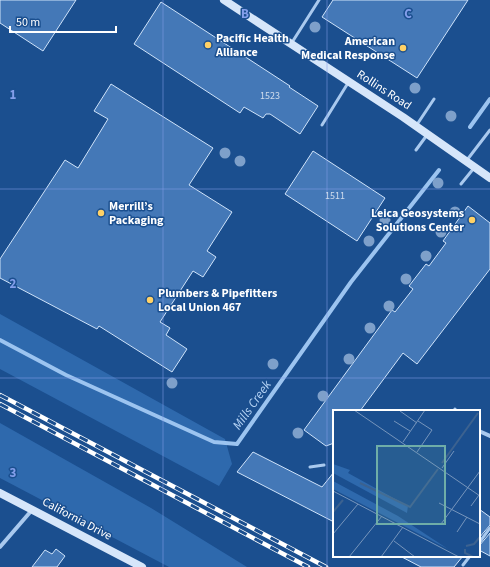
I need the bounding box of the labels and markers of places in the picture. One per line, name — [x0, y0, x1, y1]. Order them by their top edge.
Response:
place label: Pacific Health Alliance — [215, 30, 289, 61]
place label: American Medical Response — [301, 33, 395, 64]
marker: Pacific Health Alliance — [203, 40, 213, 50]
marker: American Medical Response — [398, 43, 408, 53]
place label: Merrill’s Packaging — [109, 198, 164, 229]
place label: Leica Geosystems Solutions Center — [371, 205, 464, 236]
marker: Merrill’s Packaging — [96, 208, 106, 218]
marker: Leica Geosystems Solutions Center — [467, 215, 477, 225]
place label: Plumbers & Pipefitters Local Union 467 — [158, 285, 277, 316]
marker: Plumbers & Pipefitters Local Union 467 — [145, 295, 155, 305]

